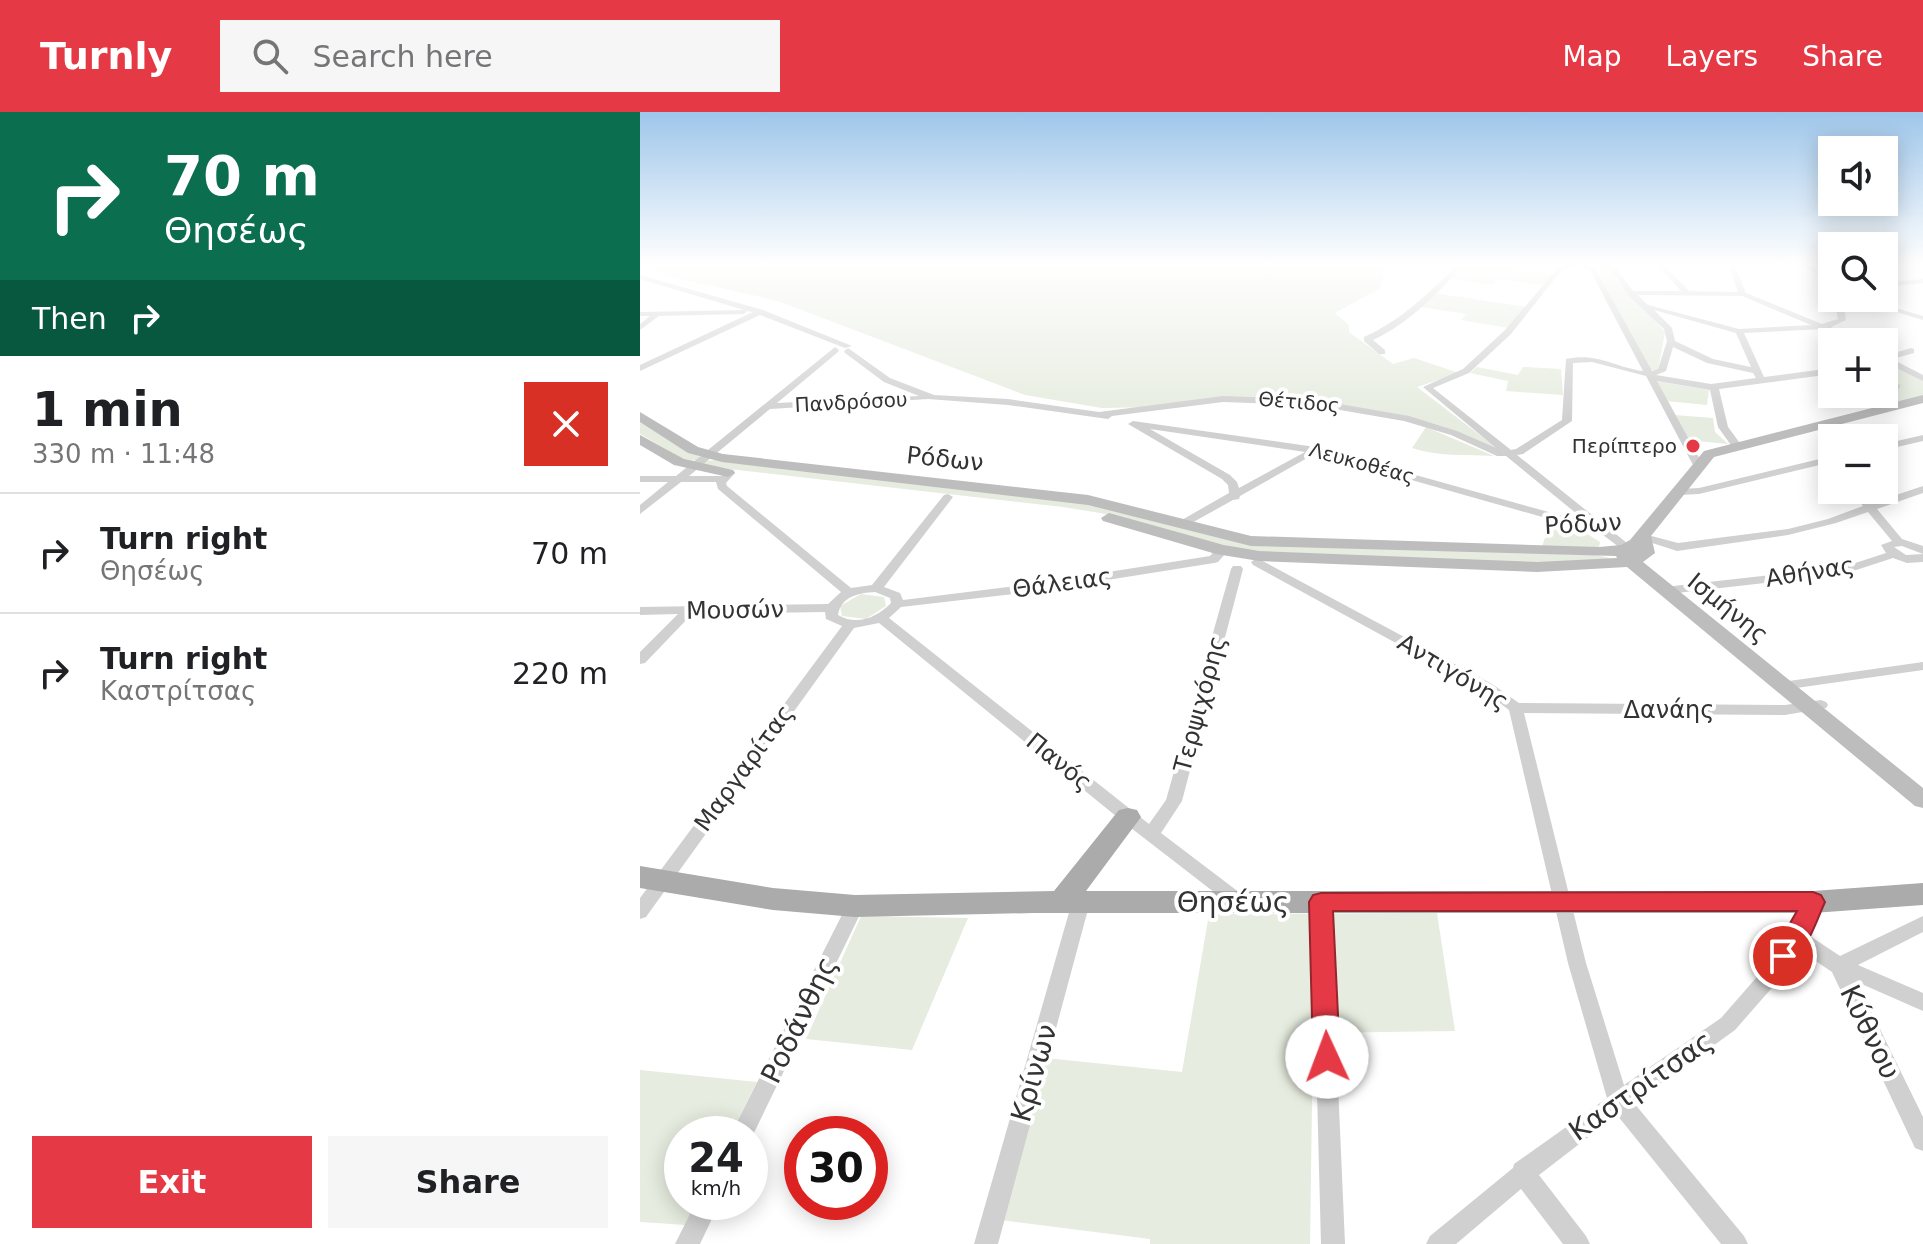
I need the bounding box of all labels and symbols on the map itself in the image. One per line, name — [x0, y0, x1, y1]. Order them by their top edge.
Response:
street label: Θέτιδος — [1257, 386, 1341, 418]
street label: Πανδρόσου — [794, 387, 908, 417]
place label: Περίπτερο — [1572, 434, 1677, 458]
street label: Λευκοθέας — [1307, 437, 1417, 489]
marker: Περίπτερο — [1684, 437, 1702, 455]
street label: Ρόδων — [905, 441, 985, 477]
street label: Ρόδων — [1544, 508, 1622, 540]
street label: Αθήνας — [1764, 551, 1856, 593]
street label: Θάλειας — [1011, 562, 1113, 604]
street label: Ισμήνης — [1682, 567, 1774, 649]
street label: Μουσών — [686, 595, 784, 625]
street label: Αντιγόνης — [1393, 628, 1513, 716]
street label: Τερψιχόρης — [1168, 633, 1232, 776]
street label: Δανάης — [1624, 696, 1714, 724]
street label: Μαργαρίτας — [689, 699, 799, 837]
street label: Πανός — [1021, 727, 1097, 797]
street label: Θησέως — [1177, 886, 1289, 919]
pin — [1749, 922, 1817, 990]
street label: Ροδάνθης — [754, 951, 844, 1089]
street label: Κύθνου — [1833, 980, 1907, 1084]
position arrow — [1285, 1015, 1369, 1099]
street label: Κρίνων — [1004, 1020, 1064, 1126]
street label: Καστρίτσας — [1563, 1024, 1719, 1148]
speed limit sign: 30 — [784, 1116, 888, 1220]

